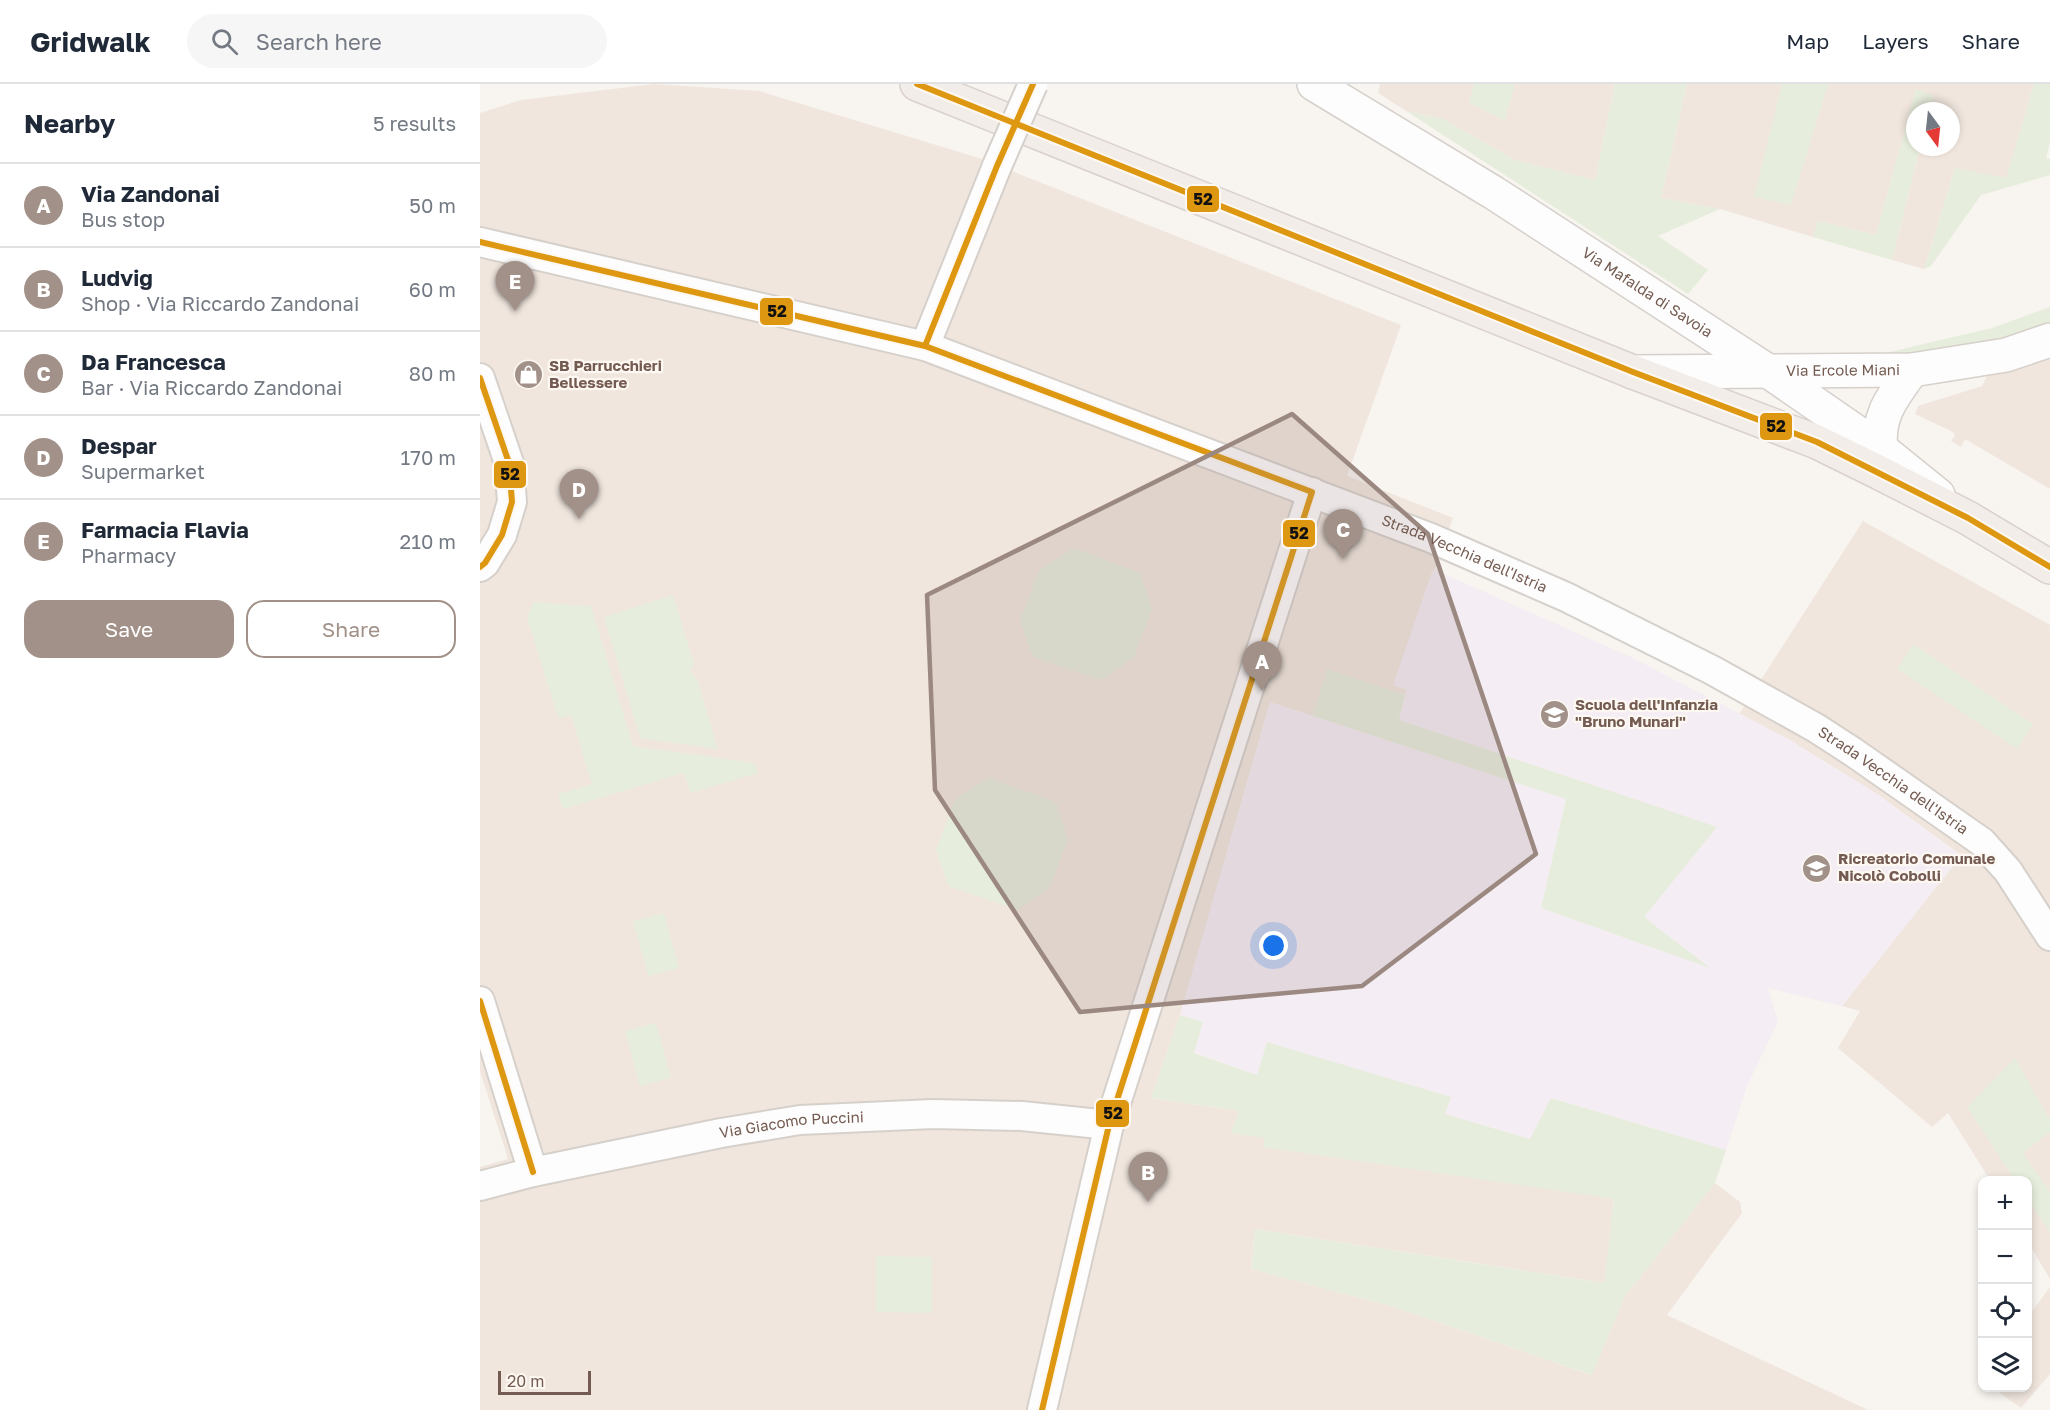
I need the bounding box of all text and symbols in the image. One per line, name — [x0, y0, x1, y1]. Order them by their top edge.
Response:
search box — [187, 14, 607, 68]
text: Gridwalk — [30, 25, 151, 58]
icon: search — [208, 25, 241, 58]
text: Search here — [256, 28, 382, 55]
text: Map — [1786, 28, 1829, 54]
text: Layers — [1862, 28, 1929, 54]
text: Share — [1962, 28, 2020, 54]
north arrow — [1906, 102, 1960, 156]
text: Nearby — [24, 108, 115, 139]
text: 5 results — [373, 111, 456, 135]
text: Via Zandonai — [81, 180, 220, 207]
line badge: 52 — [1186, 185, 1220, 213]
text: 52 — [1193, 189, 1213, 209]
text: A — [36, 193, 51, 217]
text: 50 m — [409, 193, 456, 217]
text: Bus stop — [81, 207, 165, 231]
street label: Via Mafalda di Savoia — [1579, 243, 1716, 341]
pin: E — [495, 262, 534, 311]
text: Ludvig — [81, 264, 153, 291]
text: B — [36, 277, 51, 301]
text: 60 m — [409, 277, 456, 301]
text: Shop · Via Riccardo Zandonai — [81, 291, 359, 315]
line badge: 52 — [759, 297, 794, 326]
text: 52 — [767, 301, 787, 321]
text: Da Francesca — [81, 348, 226, 375]
place label: SB Parrucchieri Bellessere — [549, 356, 662, 391]
shop icon: SB Parrucchieri Bellessere — [512, 359, 544, 391]
street label: Via Ercole Miani — [1786, 360, 1900, 379]
text: C — [36, 361, 51, 385]
text: 80 m — [409, 361, 456, 385]
text: Bar · Via Riccardo Zandonai — [81, 375, 342, 399]
line badge: 52 — [1759, 412, 1793, 441]
text: 52 — [1766, 416, 1786, 436]
text: Despar — [81, 432, 157, 459]
text: D — [36, 445, 51, 469]
text: 170 m — [401, 445, 456, 469]
text: Supermarket — [81, 459, 205, 483]
line badge: 52 — [493, 460, 527, 489]
text: 52 — [500, 464, 520, 484]
pin: D — [560, 470, 598, 519]
pin: C — [1324, 510, 1362, 559]
street label: Strada Vecchia dell'Istria — [1379, 510, 1550, 596]
text: Farmacia Flavia — [81, 516, 249, 543]
line badge: 52 — [1282, 519, 1316, 548]
text: 52 — [1289, 523, 1309, 543]
text: E — [37, 529, 50, 553]
text: 210 m — [400, 529, 456, 553]
text: Pharmacy — [81, 543, 176, 567]
button: Save — [24, 600, 234, 658]
button: Share — [246, 600, 456, 658]
pin: A — [1242, 642, 1282, 691]
place label: Scuola dell'Infanzia "Bruno Munari" — [1575, 695, 1718, 730]
school or university icon: Scuola dell'Infanzia "Bruno Munari" — [1538, 698, 1570, 730]
street label: Strada Vecchia dell'Istria — [1815, 722, 1972, 838]
place label: Ricreatorio Comunale Nicolò Cobolli — [1838, 849, 1995, 884]
school or university icon: Ricreatorio Comunale Nicolò Cobolli — [1801, 852, 1833, 884]
your location — [1259, 931, 1288, 960]
line badge: 52 — [1095, 1099, 1130, 1128]
text: 52 — [1103, 1103, 1123, 1123]
street label: Via Giacomo Puccini — [718, 1107, 864, 1141]
pin: B — [1128, 1152, 1168, 1202]
map controls — [1978, 1176, 2032, 1392]
button: + — [1978, 1176, 2032, 1230]
button: − — [1978, 1230, 2032, 1284]
button: locate — [1978, 1284, 2032, 1338]
button: layers — [1978, 1338, 2032, 1392]
scale bar — [498, 1368, 591, 1396]
text: 20 m — [507, 1371, 544, 1391]

